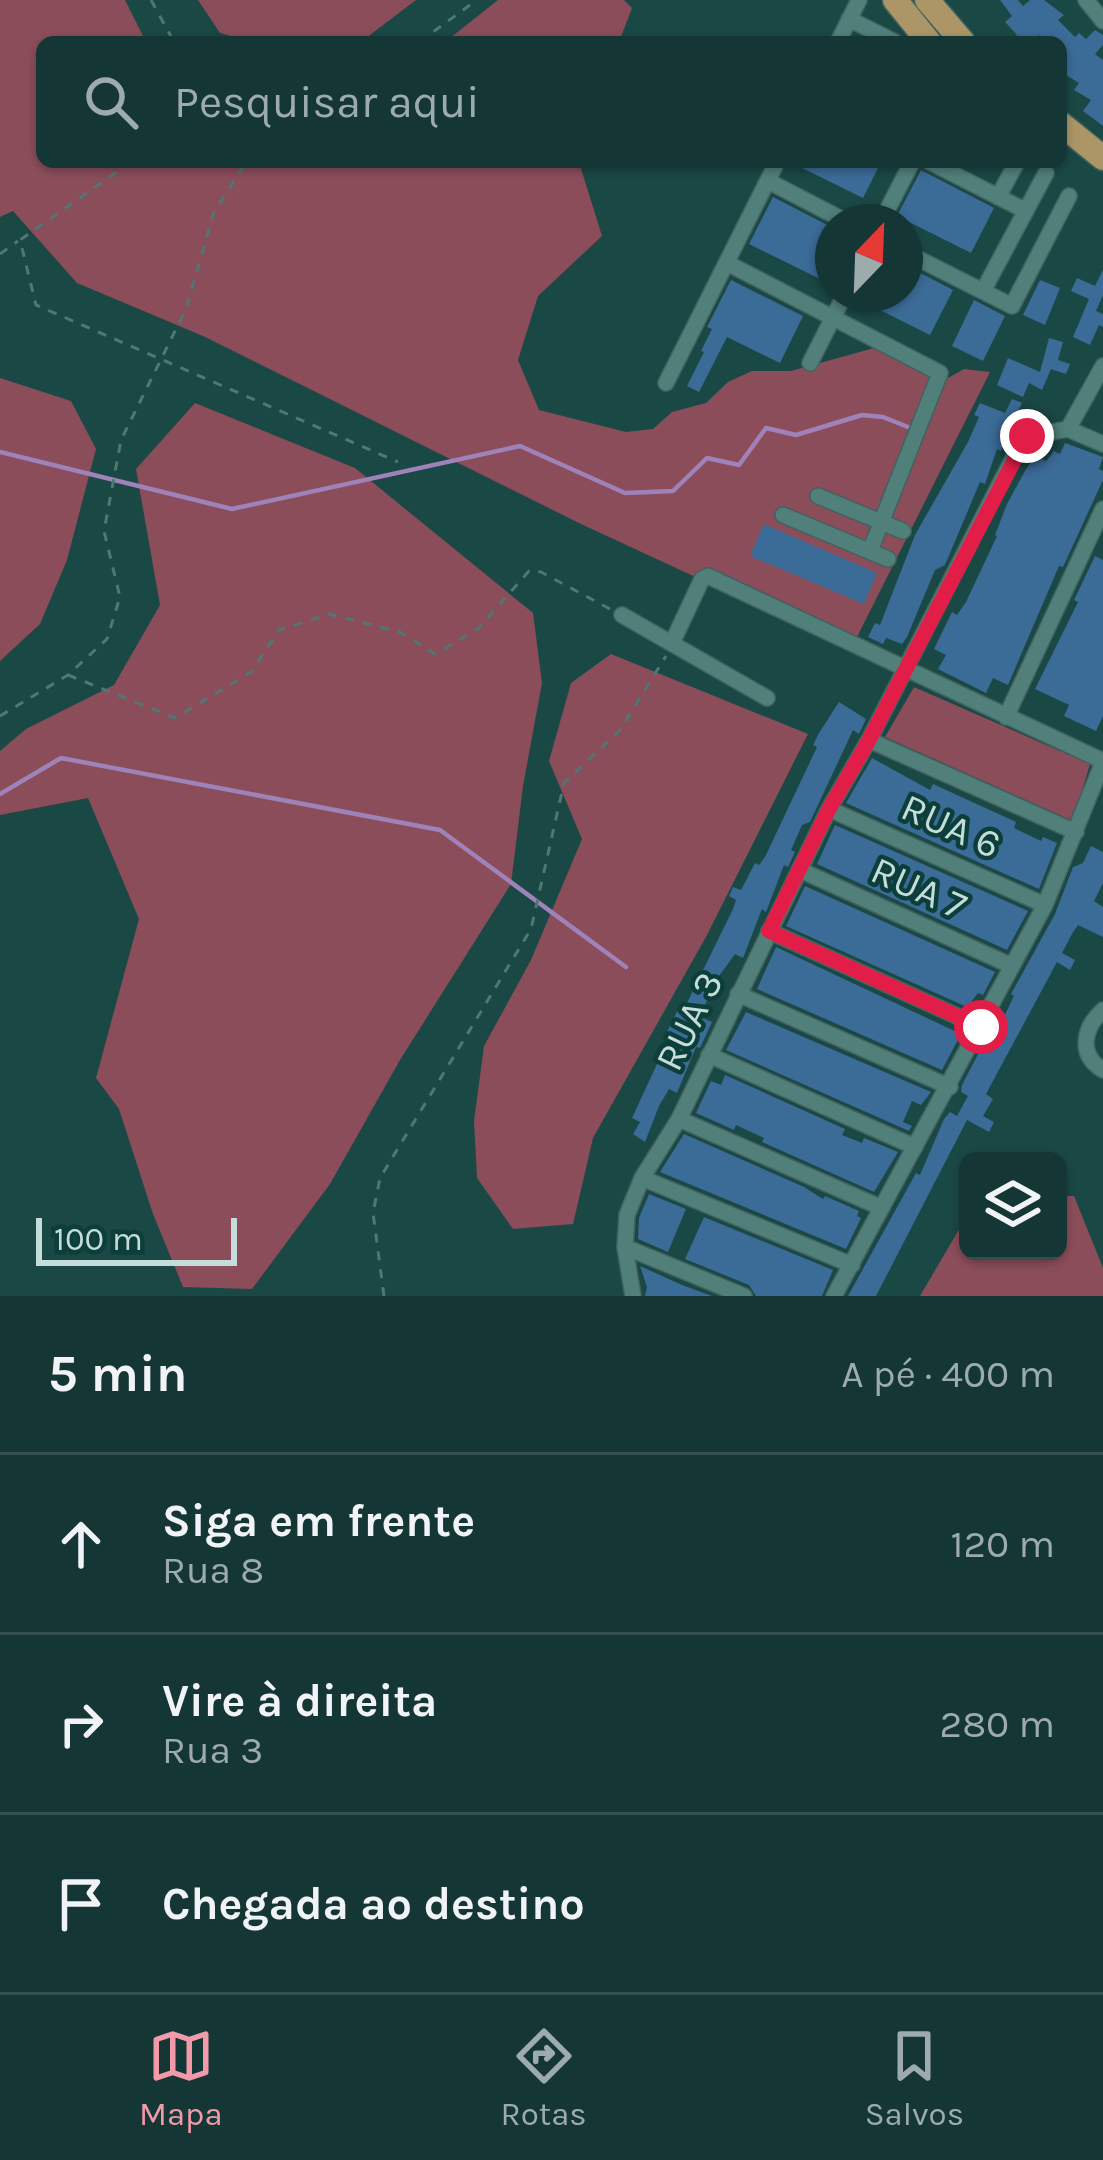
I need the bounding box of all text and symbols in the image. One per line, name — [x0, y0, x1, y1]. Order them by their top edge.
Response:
search box — [36, 36, 1067, 168]
icon: search — [78, 69, 144, 135]
text: Pesquisar aqui — [174, 76, 480, 128]
north arrow — [815, 204, 923, 312]
route end — [1000, 409, 1054, 463]
street label: RUA 6 — [894, 784, 1008, 868]
street label: RUA 7 — [864, 847, 974, 929]
street label: RUA 3 — [646, 964, 732, 1078]
route start — [954, 1000, 1008, 1054]
map controls — [959, 1152, 1067, 1260]
button: layers — [959, 1152, 1067, 1260]
scale bar — [36, 1212, 237, 1265]
text: 100 m — [54, 1220, 143, 1258]
text: 5 min — [48, 1344, 188, 1404]
text: A pé · 400 m — [841, 1351, 1055, 1397]
text: Siga em frente — [162, 1495, 475, 1547]
icon: ahead — [48, 1511, 114, 1577]
text: 120 m — [951, 1521, 1055, 1567]
text: Rua 8 — [162, 1547, 264, 1593]
text: Vire à direita — [162, 1675, 437, 1727]
icon: right — [48, 1691, 114, 1757]
text: 280 m — [940, 1701, 1055, 1747]
text: Rua 3 — [162, 1727, 263, 1773]
icon: arrive — [48, 1871, 114, 1937]
text: Chegada ao destino — [162, 1878, 585, 1930]
tab: Mapa — [139, 2023, 223, 2133]
tab: Rotas — [501, 2023, 587, 2133]
tab: Salvos — [865, 2023, 964, 2133]

